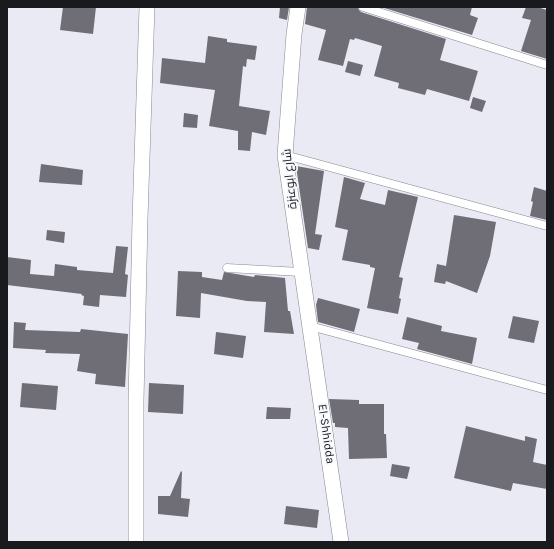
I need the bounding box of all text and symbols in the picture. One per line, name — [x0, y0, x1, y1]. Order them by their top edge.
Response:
street label: شارع ابوعنزة — [280, 148, 300, 210]
street label: El-Shhidda — [315, 403, 337, 465]

